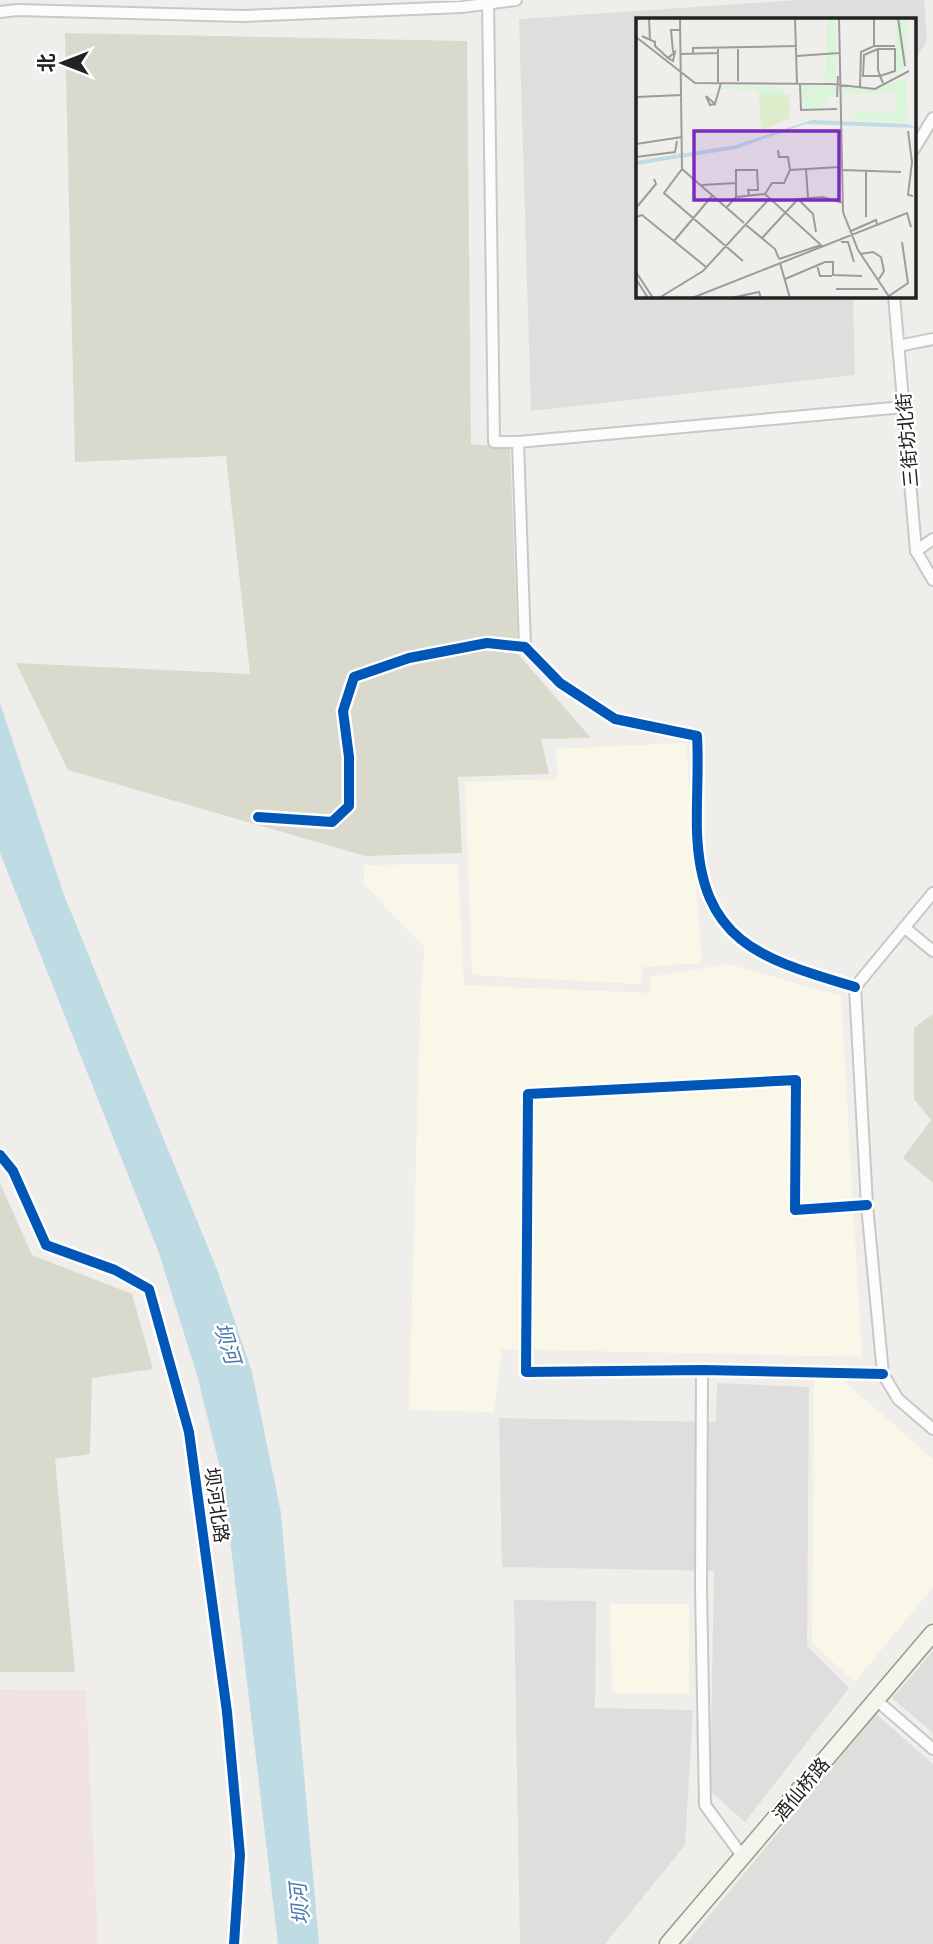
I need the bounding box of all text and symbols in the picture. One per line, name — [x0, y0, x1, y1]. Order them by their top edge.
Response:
inset map — [636, 18, 916, 298]
north arrow — [28, 28, 98, 98]
text: 北 — [35, 53, 58, 73]
street label: 三街坊北街 — [892, 392, 923, 488]
water label: 坝河 — [208, 1319, 247, 1371]
street label: 坝河北路 — [200, 1466, 233, 1544]
street label: 酒仙桥路 — [768, 1753, 835, 1826]
water label: 坝河 — [284, 1878, 315, 1926]

